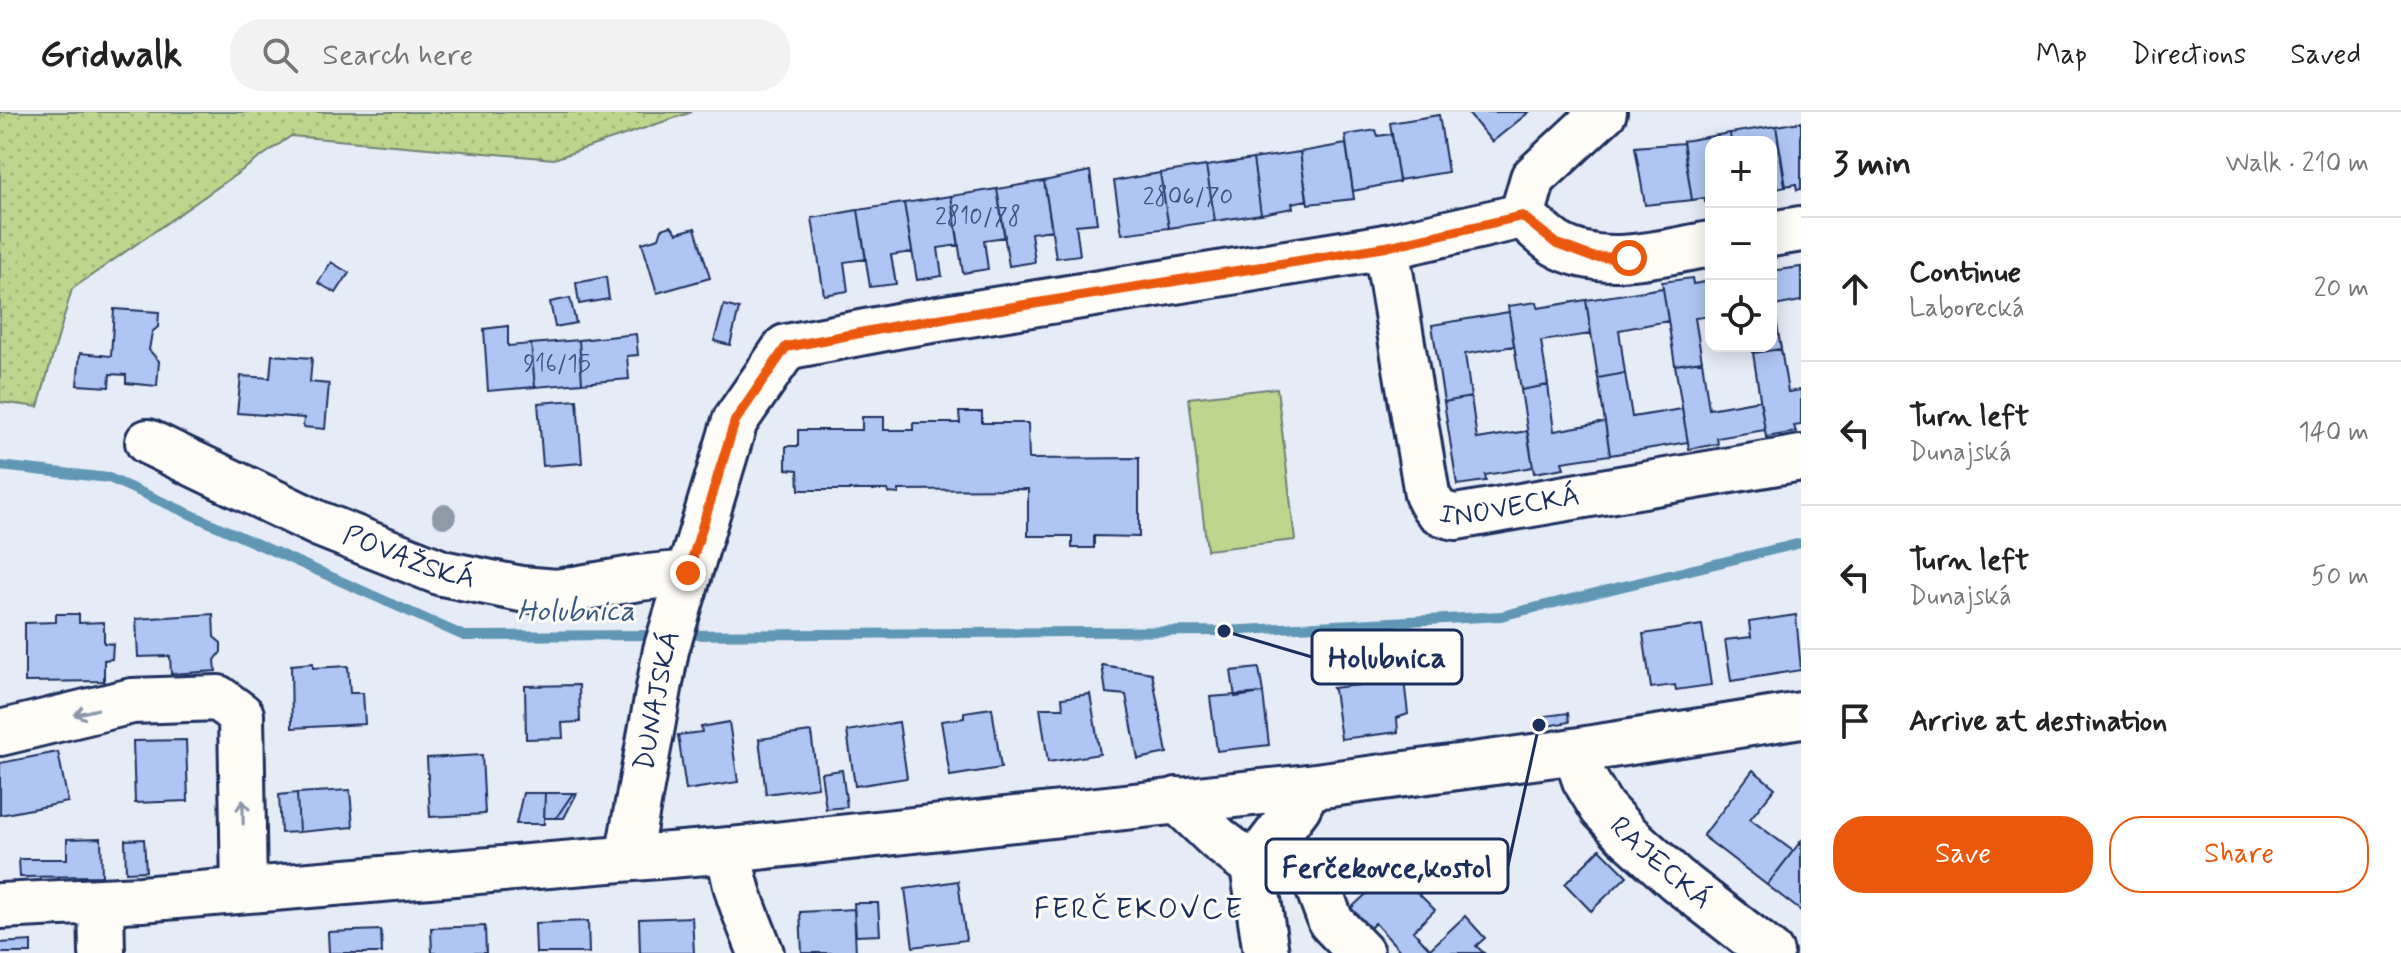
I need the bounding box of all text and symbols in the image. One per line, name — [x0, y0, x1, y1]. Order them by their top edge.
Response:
search box — [230, 19, 790, 91]
text: Gridwalk — [40, 31, 182, 80]
icon: search — [258, 33, 302, 77]
text: Search here — [322, 36, 473, 75]
text: Map — [2036, 37, 2087, 74]
text: Directions — [2131, 37, 2246, 74]
text: Saved — [2290, 37, 2361, 74]
map controls — [1705, 136, 1777, 352]
button: + — [1705, 136, 1777, 208]
text: 3 min — [1833, 142, 1911, 187]
text: Walk · 210 m — [2226, 147, 2369, 181]
house number: 2806/70 — [1143, 182, 1233, 213]
house number: 2810/78 — [935, 202, 1021, 233]
button: − — [1705, 208, 1777, 280]
route start — [1611, 240, 1647, 276]
text: Continue — [1909, 253, 2021, 292]
icon: ahead — [1833, 267, 1877, 311]
text: 20 m — [2314, 272, 2369, 306]
button: locate — [1705, 280, 1777, 352]
text: Laborecká — [1909, 292, 2025, 326]
house number: 916/15 — [523, 349, 591, 380]
text: Turn left — [1909, 397, 2029, 436]
icon: left — [1833, 411, 1877, 455]
text: 140 m — [2298, 416, 2369, 450]
text: Dunajská — [1909, 436, 2012, 470]
street label: INOVECKÁ — [1434, 477, 1582, 536]
street label: POVAŽSKÁ — [337, 517, 478, 598]
text: Turn left — [1909, 541, 2029, 580]
route end — [670, 555, 706, 591]
icon: left — [1833, 555, 1877, 599]
text: 50 m — [2311, 560, 2369, 594]
text: Dunajská — [1909, 580, 2012, 614]
water label: Holubnica — [517, 592, 635, 631]
street label: DUNAJSKÁ — [626, 626, 689, 774]
callout: Holubnica — [1312, 630, 1462, 684]
text: Holubnica — [1328, 639, 1446, 678]
icon: arrive — [1833, 699, 1877, 743]
text: Arrive at destination — [1909, 702, 2167, 741]
one-way arrow — [73, 705, 99, 720]
one-way arrow — [235, 799, 250, 826]
street label: RAJECKÁ — [1601, 809, 1720, 918]
button: Save — [1833, 816, 2093, 893]
button: Share — [2109, 816, 2369, 893]
callout: Ferčekovce,kostol — [1266, 839, 1508, 893]
text: Ferčekovce,kostol — [1282, 849, 1492, 888]
district label: FERČEKOVCE — [1034, 890, 1244, 929]

